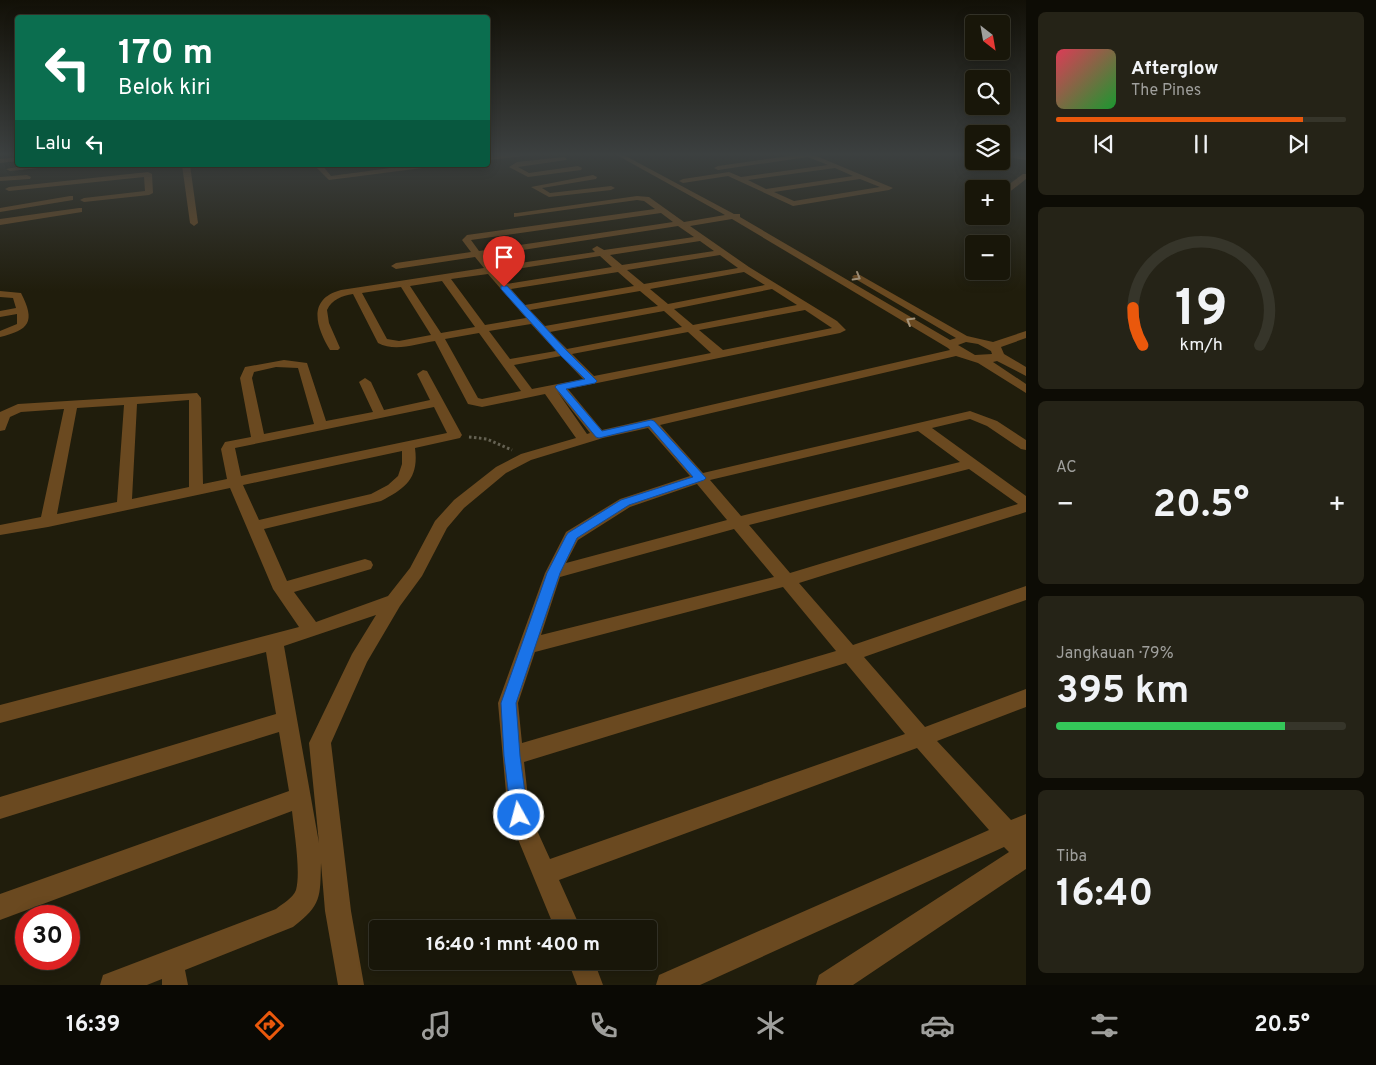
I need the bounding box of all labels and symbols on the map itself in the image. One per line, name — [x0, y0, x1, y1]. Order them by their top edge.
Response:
north arrow — [965, 15, 1010, 60]
pin — [483, 236, 525, 287]
one-way arrow — [852, 271, 861, 281]
one-way arrow — [907, 317, 916, 327]
position arrow — [492, 788, 544, 840]
speed limit sign: 30 — [15, 905, 80, 970]

